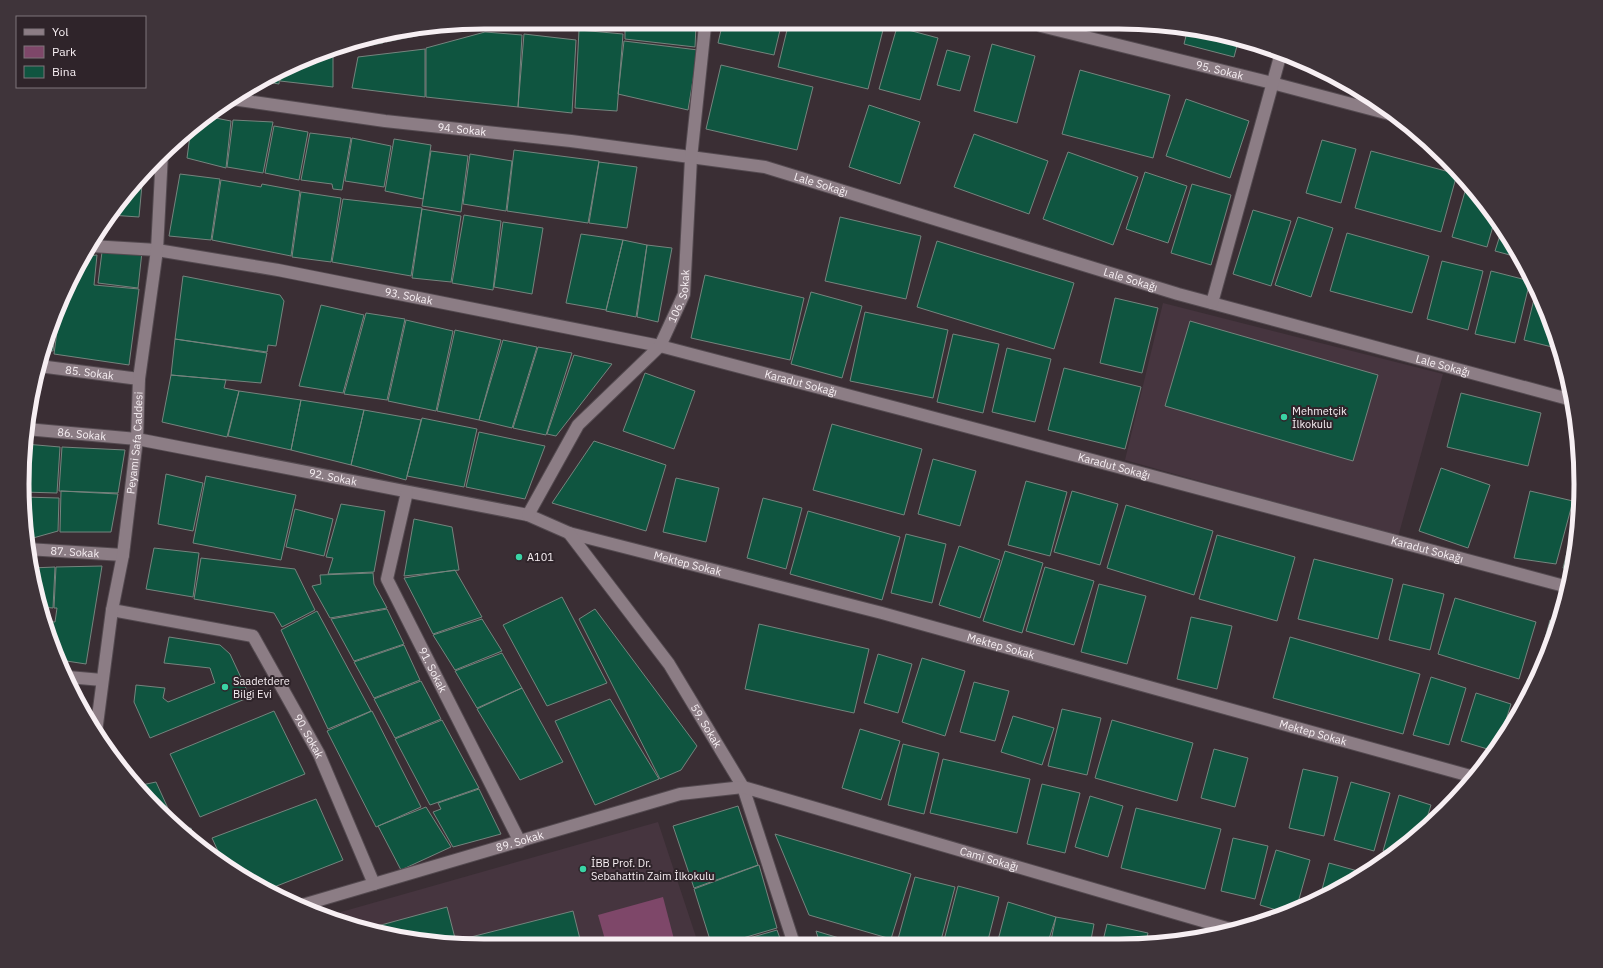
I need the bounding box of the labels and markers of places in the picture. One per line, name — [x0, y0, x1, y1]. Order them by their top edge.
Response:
place label: Mehmetçik İlkokulu — [1292, 404, 1347, 431]
marker: Mehmetçik İlkokulu — [1279, 412, 1289, 422]
place label: A101 — [527, 550, 554, 564]
marker: A101 — [514, 552, 524, 562]
place label: Saadetdere Bilgi Evi — [233, 674, 290, 701]
marker: Saadetdere Bilgi Evi — [220, 682, 230, 692]
place label: İBB Prof. Dr. Sebahattin Zaim İlkokulu — [591, 856, 715, 883]
marker: İBB Prof. Dr. Sebahattin Zaim İlkokulu — [578, 864, 588, 874]

